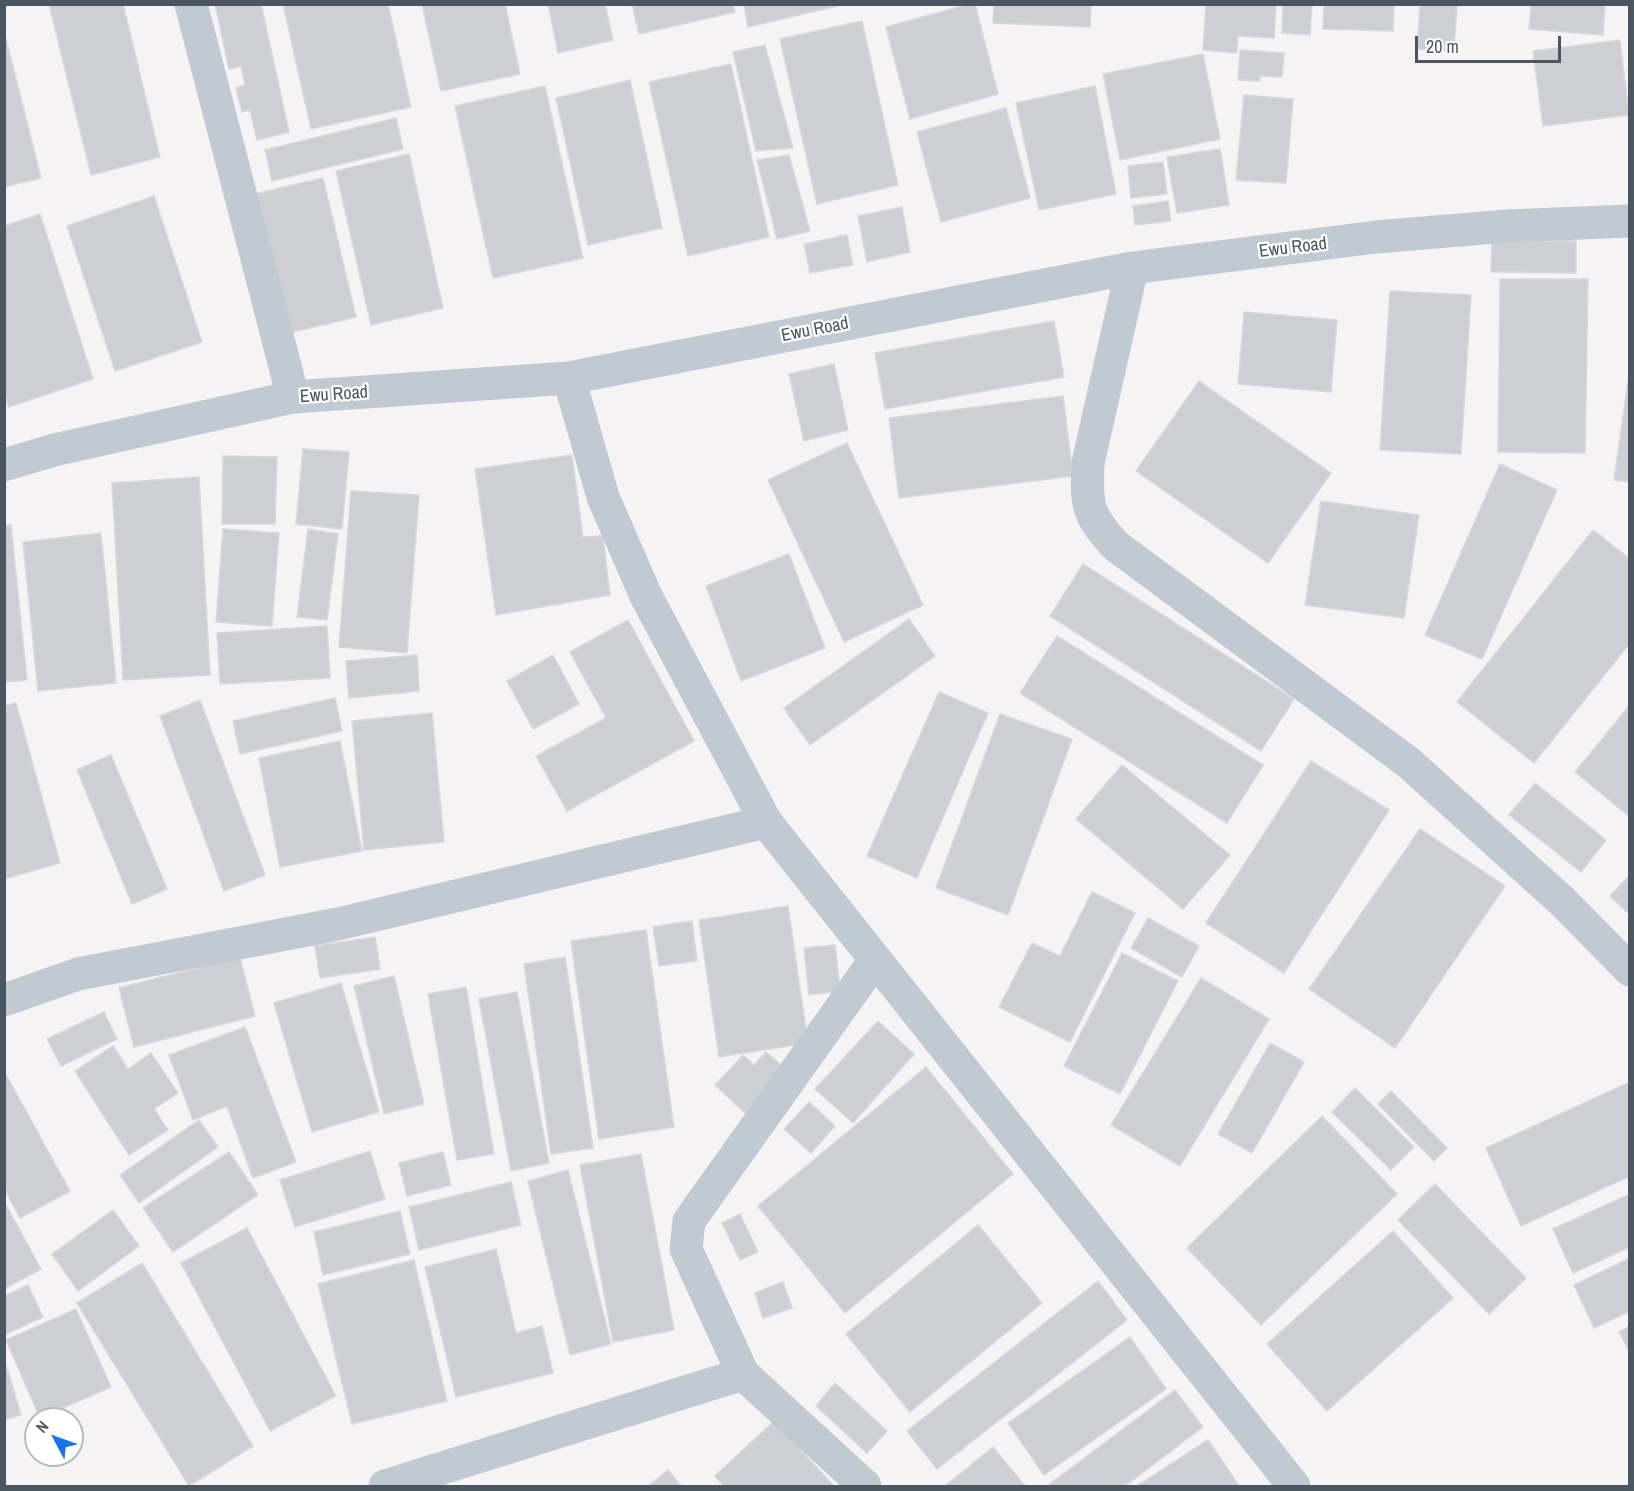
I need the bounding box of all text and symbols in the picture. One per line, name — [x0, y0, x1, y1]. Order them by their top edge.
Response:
scale bar — [1418, 24, 1564, 62]
text: 20 m — [1426, 34, 1459, 59]
street label: Ewu Road — [1258, 233, 1328, 263]
street label: Ewu Road — [780, 313, 850, 347]
street label: Ewu Road — [299, 382, 369, 408]
north arrow — [24, 1407, 84, 1467]
text: N — [31, 1416, 53, 1437]

